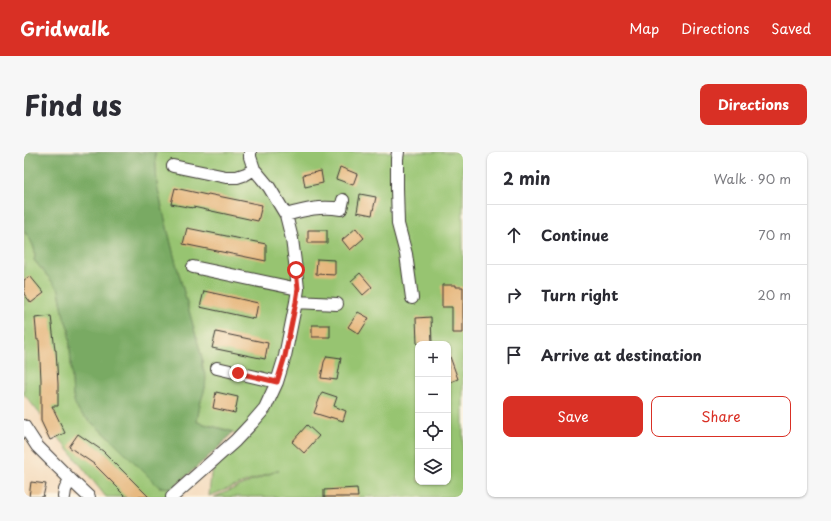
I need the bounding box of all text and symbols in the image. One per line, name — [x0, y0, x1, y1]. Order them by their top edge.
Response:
text: Gridwalk — [20, 14, 110, 42]
text: Map — [629, 18, 659, 39]
text: Directions — [681, 18, 749, 39]
text: Saved — [771, 18, 811, 39]
text: Find us — [24, 83, 122, 126]
button: Directions — [700, 84, 807, 125]
text: 2 min — [503, 165, 550, 191]
text: Walk · 90 m — [714, 169, 791, 188]
text: Continue — [541, 223, 609, 246]
icon: ahead — [503, 224, 525, 246]
text: 70 m — [758, 225, 791, 244]
route start — [287, 261, 305, 279]
text: Turn right — [541, 283, 618, 306]
icon: right — [503, 284, 525, 306]
text: 20 m — [757, 285, 791, 304]
map controls — [415, 341, 451, 485]
button: + — [415, 341, 451, 377]
text: Arrive at destination — [541, 343, 702, 366]
icon: arrive — [503, 344, 525, 366]
route end — [229, 364, 247, 382]
button: − — [415, 377, 451, 413]
button: Save — [503, 396, 643, 437]
button: Share — [651, 396, 791, 437]
button: locate — [415, 413, 451, 449]
button: layers — [415, 449, 451, 485]

